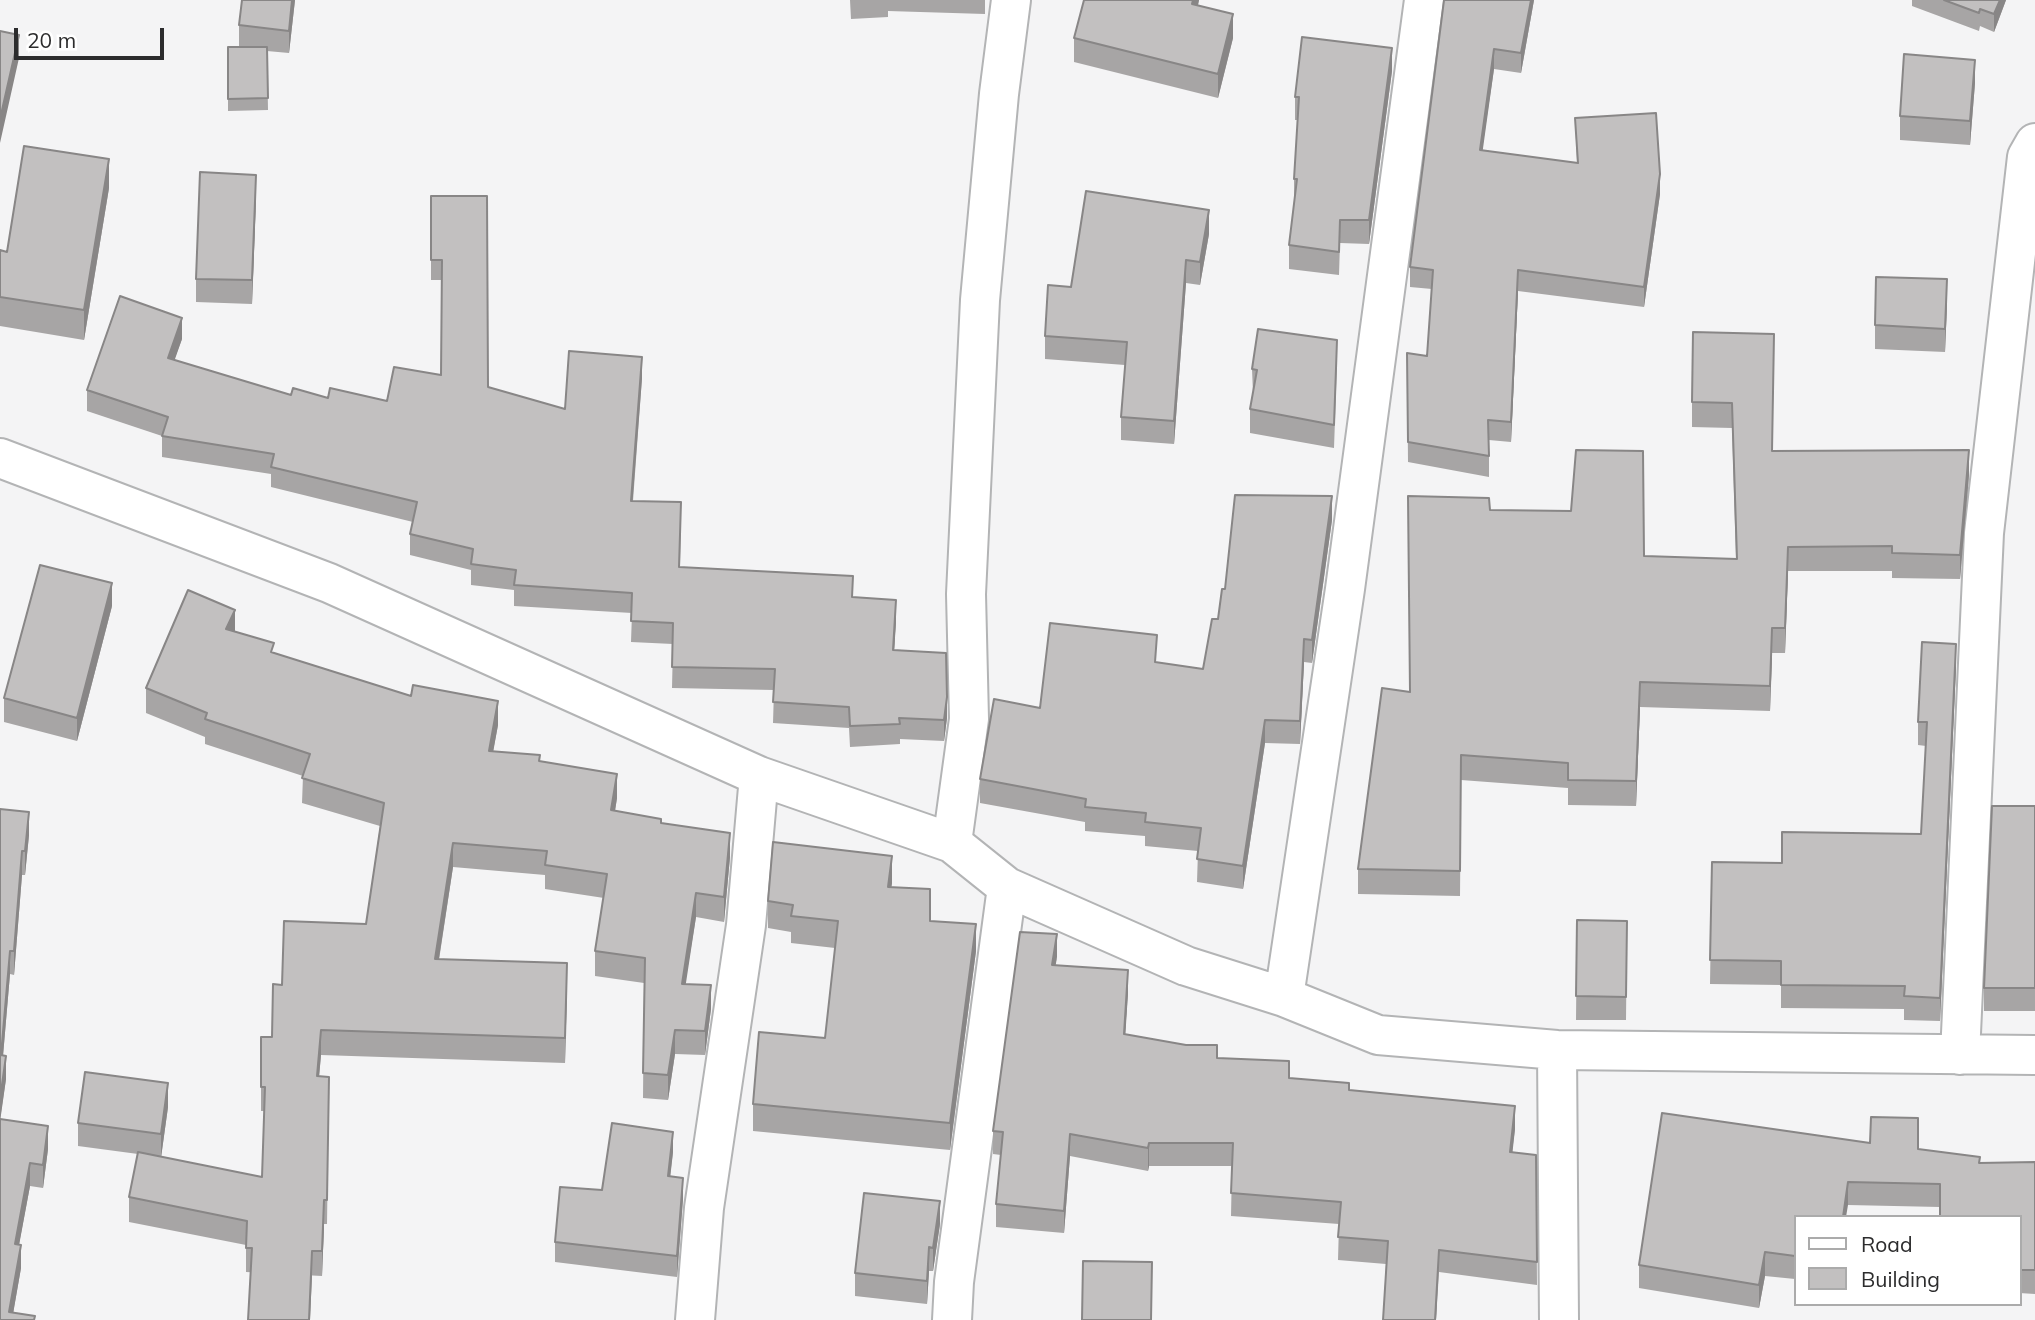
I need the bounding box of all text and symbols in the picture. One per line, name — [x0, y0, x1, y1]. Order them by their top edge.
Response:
scale bar — [18, 14, 168, 58]
text: 20 m — [27, 27, 76, 53]
legend — [1794, 1215, 2021, 1306]
text: Road — [1861, 1231, 1912, 1257]
text: Building — [1861, 1266, 1940, 1292]

